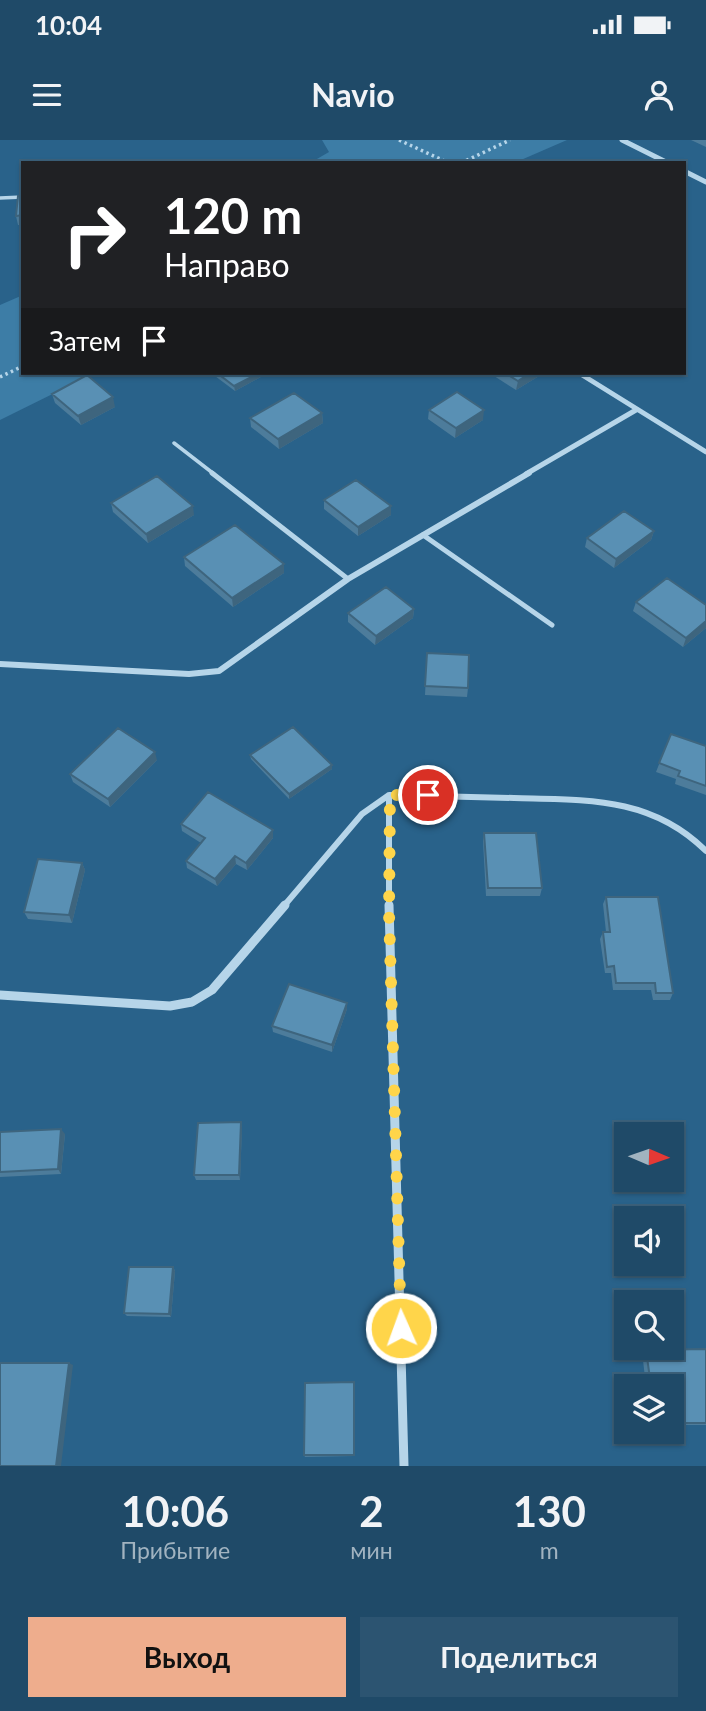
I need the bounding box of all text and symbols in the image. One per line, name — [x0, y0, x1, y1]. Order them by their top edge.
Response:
text: 10:04 — [35, 9, 102, 41]
text: Navio — [311, 75, 395, 114]
icon: menu — [28, 76, 66, 114]
icon: person — [640, 76, 678, 114]
text: 120 m — [164, 186, 302, 244]
icon: right — [49, 189, 140, 280]
text: Направо — [164, 245, 290, 284]
icon: arrive — [135, 322, 173, 360]
text: Затем — [49, 325, 121, 357]
pin — [398, 765, 458, 825]
icon: arrive — [409, 776, 447, 814]
north arrow — [614, 1122, 684, 1192]
map controls — [614, 1122, 684, 1444]
button: sound — [614, 1206, 684, 1276]
button: search — [614, 1290, 684, 1360]
position arrow — [364, 1291, 438, 1365]
button: layers — [614, 1374, 684, 1444]
text: 10:06 — [121, 1486, 229, 1536]
text: 2 — [359, 1486, 384, 1536]
text: 130 — [513, 1486, 586, 1536]
text: Прибытие — [120, 1536, 230, 1564]
text: мин — [350, 1536, 393, 1564]
text: m — [540, 1536, 559, 1564]
button: Выход — [28, 1617, 346, 1697]
button: Поделиться — [360, 1617, 678, 1697]

